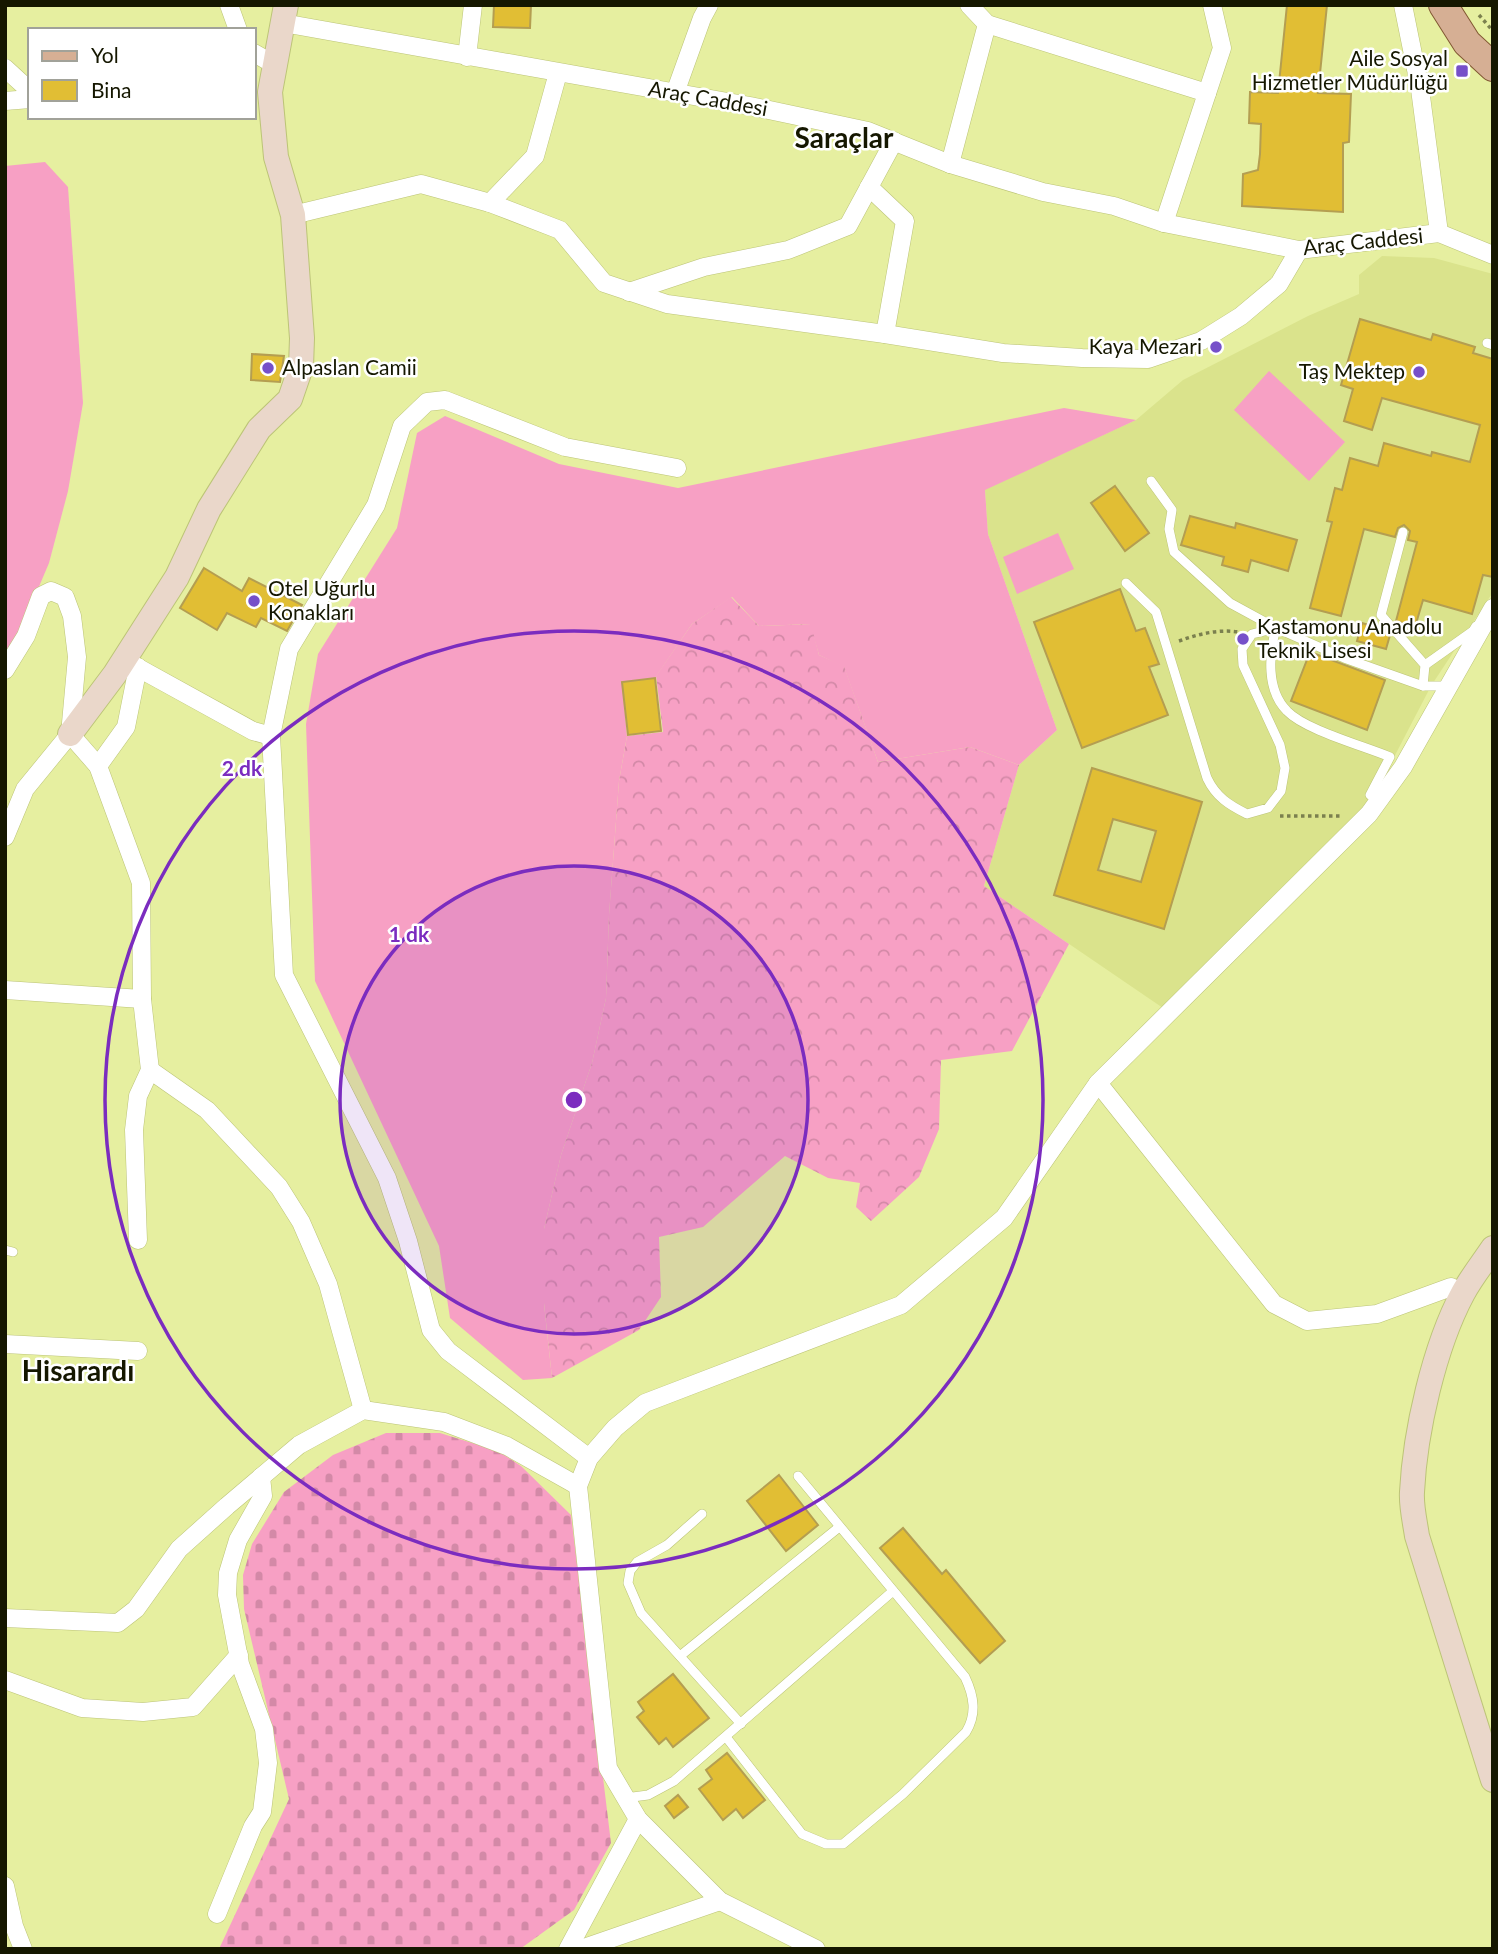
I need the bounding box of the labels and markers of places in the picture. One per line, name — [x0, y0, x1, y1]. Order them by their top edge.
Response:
place label: Aile Sosyal Hizmetler Müdürlüğü — [1252, 45, 1448, 94]
marker: Aile Sosyal Hizmetler Müdürlüğü — [1454, 63, 1470, 79]
place label: Kaya Mezari — [1089, 333, 1202, 358]
marker: Kaya Mezari — [1208, 339, 1224, 355]
place label: Alpaslan Camii — [282, 354, 417, 379]
place label: Taş Mektep — [1299, 358, 1405, 383]
marker: Alpaslan Camii — [260, 360, 276, 376]
marker: Taş Mektep — [1411, 364, 1427, 380]
place label: Otel Uğurlu Konakları — [268, 575, 376, 624]
marker: Otel Uğurlu Konakları — [246, 593, 262, 609]
place label: Kastamonu Anadolu Teknik Lisesi — [1257, 613, 1442, 662]
marker: Kastamonu Anadolu Teknik Lisesi — [1235, 631, 1251, 647]
centre of rings — [562, 1088, 586, 1112]

